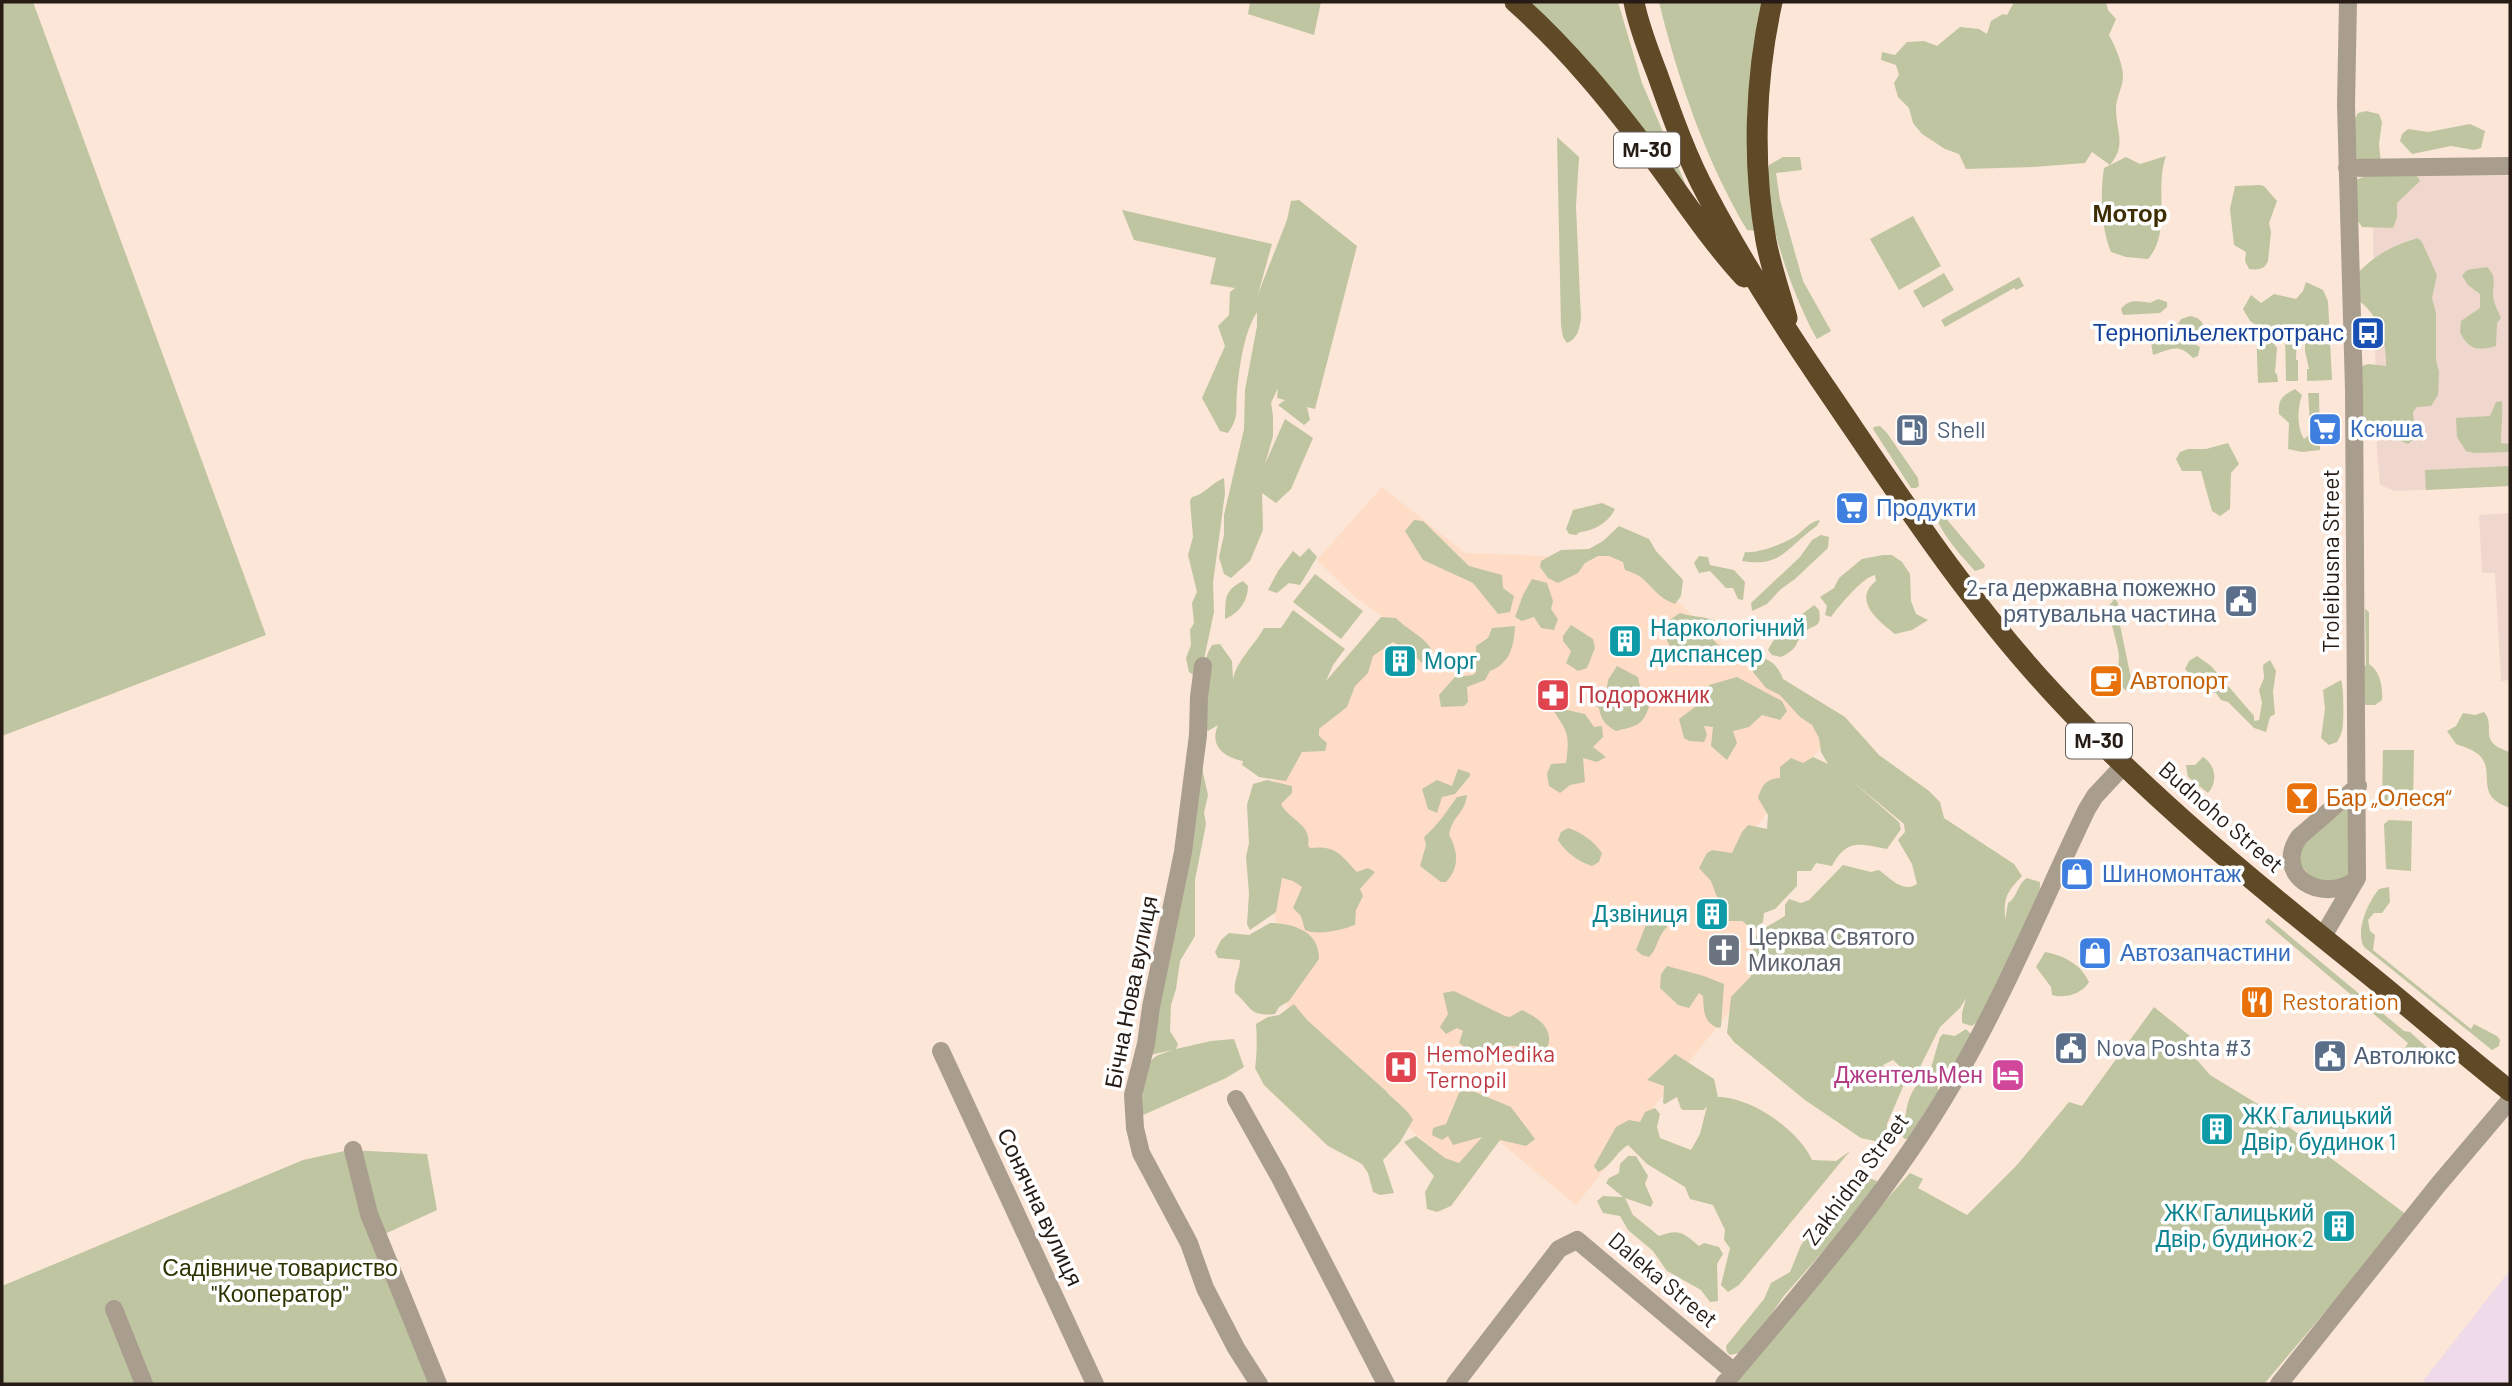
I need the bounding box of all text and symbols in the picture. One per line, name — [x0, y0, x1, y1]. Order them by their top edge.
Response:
road number: М-30 — [1614, 132, 1680, 168]
district label: Мотор — [2093, 198, 2167, 227]
bus stop icon: Тернопільелектротранс — [2349, 314, 2387, 352]
place label: Тернопільелектротранс — [2093, 318, 2344, 346]
supermarket icon: Ксюша — [2306, 410, 2344, 448]
fuel station icon: Shell — [1893, 411, 1931, 449]
place label: Ксюша — [2350, 414, 2424, 442]
place label: Shell — [1937, 415, 1986, 443]
street label: Troleibusna Street — [2316, 469, 2344, 653]
supermarket icon: Продукти — [1833, 489, 1871, 527]
place label: Продукти — [1876, 493, 1976, 521]
place label: 2-га державна пожежно рятувальна частина — [1966, 573, 2216, 627]
public building icon: 2-га державна пожежно рятувальна частина — [2222, 582, 2260, 620]
place label: Наркологічний диспансер — [1650, 613, 1805, 667]
building icon: Наркологічний диспансер — [1606, 622, 1644, 660]
building icon: Морг — [1381, 642, 1419, 680]
place label: Морг — [1424, 646, 1477, 674]
cafe icon: Автопорт — [2087, 662, 2125, 700]
place label: Автопорт — [2130, 666, 2229, 694]
pharmacy icon: Подорожник — [1534, 676, 1572, 714]
place label: Подорожник — [1578, 680, 1710, 708]
road number: М-30 — [2066, 724, 2132, 758]
street label: Budnoho Street — [2154, 755, 2290, 878]
bar icon: Бар „Олеся“ — [2283, 779, 2321, 817]
place label: Бар „Олеся“ — [2326, 783, 2452, 811]
shop icon: Шиномонтаж — [2058, 855, 2096, 893]
place label: Шиномонтаж — [2102, 859, 2242, 887]
street label: Бічна Нова вулиця — [1098, 893, 1162, 1091]
building icon: Дзвіниця — [1693, 895, 1731, 933]
place label: Дзвіниця — [1593, 899, 1688, 927]
place label: Церква Святого Миколая — [1748, 922, 1915, 976]
church icon: Церква Святого Миколая — [1705, 931, 1743, 969]
shop icon: Автозапчастини — [2076, 934, 2114, 972]
place label: Автозапчастини — [2120, 938, 2291, 966]
restaurant icon: Restoration — [2238, 983, 2276, 1021]
place label: Restoration — [2282, 987, 2399, 1015]
public building icon: Nova Poshta #3 — [2052, 1029, 2090, 1067]
place label: Nova Poshta #3 — [2096, 1033, 2252, 1061]
public building icon: Автолюкс — [2311, 1037, 2349, 1075]
place label: HemoMedika Ternopil — [1426, 1039, 1555, 1093]
place label: Автолюкс — [2354, 1041, 2456, 1069]
hospital icon: HemoMedika Ternopil — [1382, 1048, 1420, 1086]
hotel icon: ДжентельМен — [1989, 1056, 2027, 1094]
place label: ДжентельМен — [1834, 1060, 1983, 1088]
place label: ЖК Галицький Двір, будинок 1 — [2242, 1101, 2396, 1155]
street label: Zakhidna Street — [1796, 1107, 1914, 1250]
building icon: ЖК Галицький Двір, будинок 1 — [2198, 1110, 2236, 1148]
street label: Сонячна вулиця — [992, 1123, 1090, 1290]
place label: ЖК Галицький Двір, будинок 2 — [2155, 1198, 2314, 1252]
building icon: ЖК Галицький Двір, будинок 2 — [2320, 1207, 2358, 1245]
street label: Daleka Street — [1603, 1225, 1724, 1333]
park label: Садівниче товариство "Кооператор" — [162, 1253, 398, 1307]

